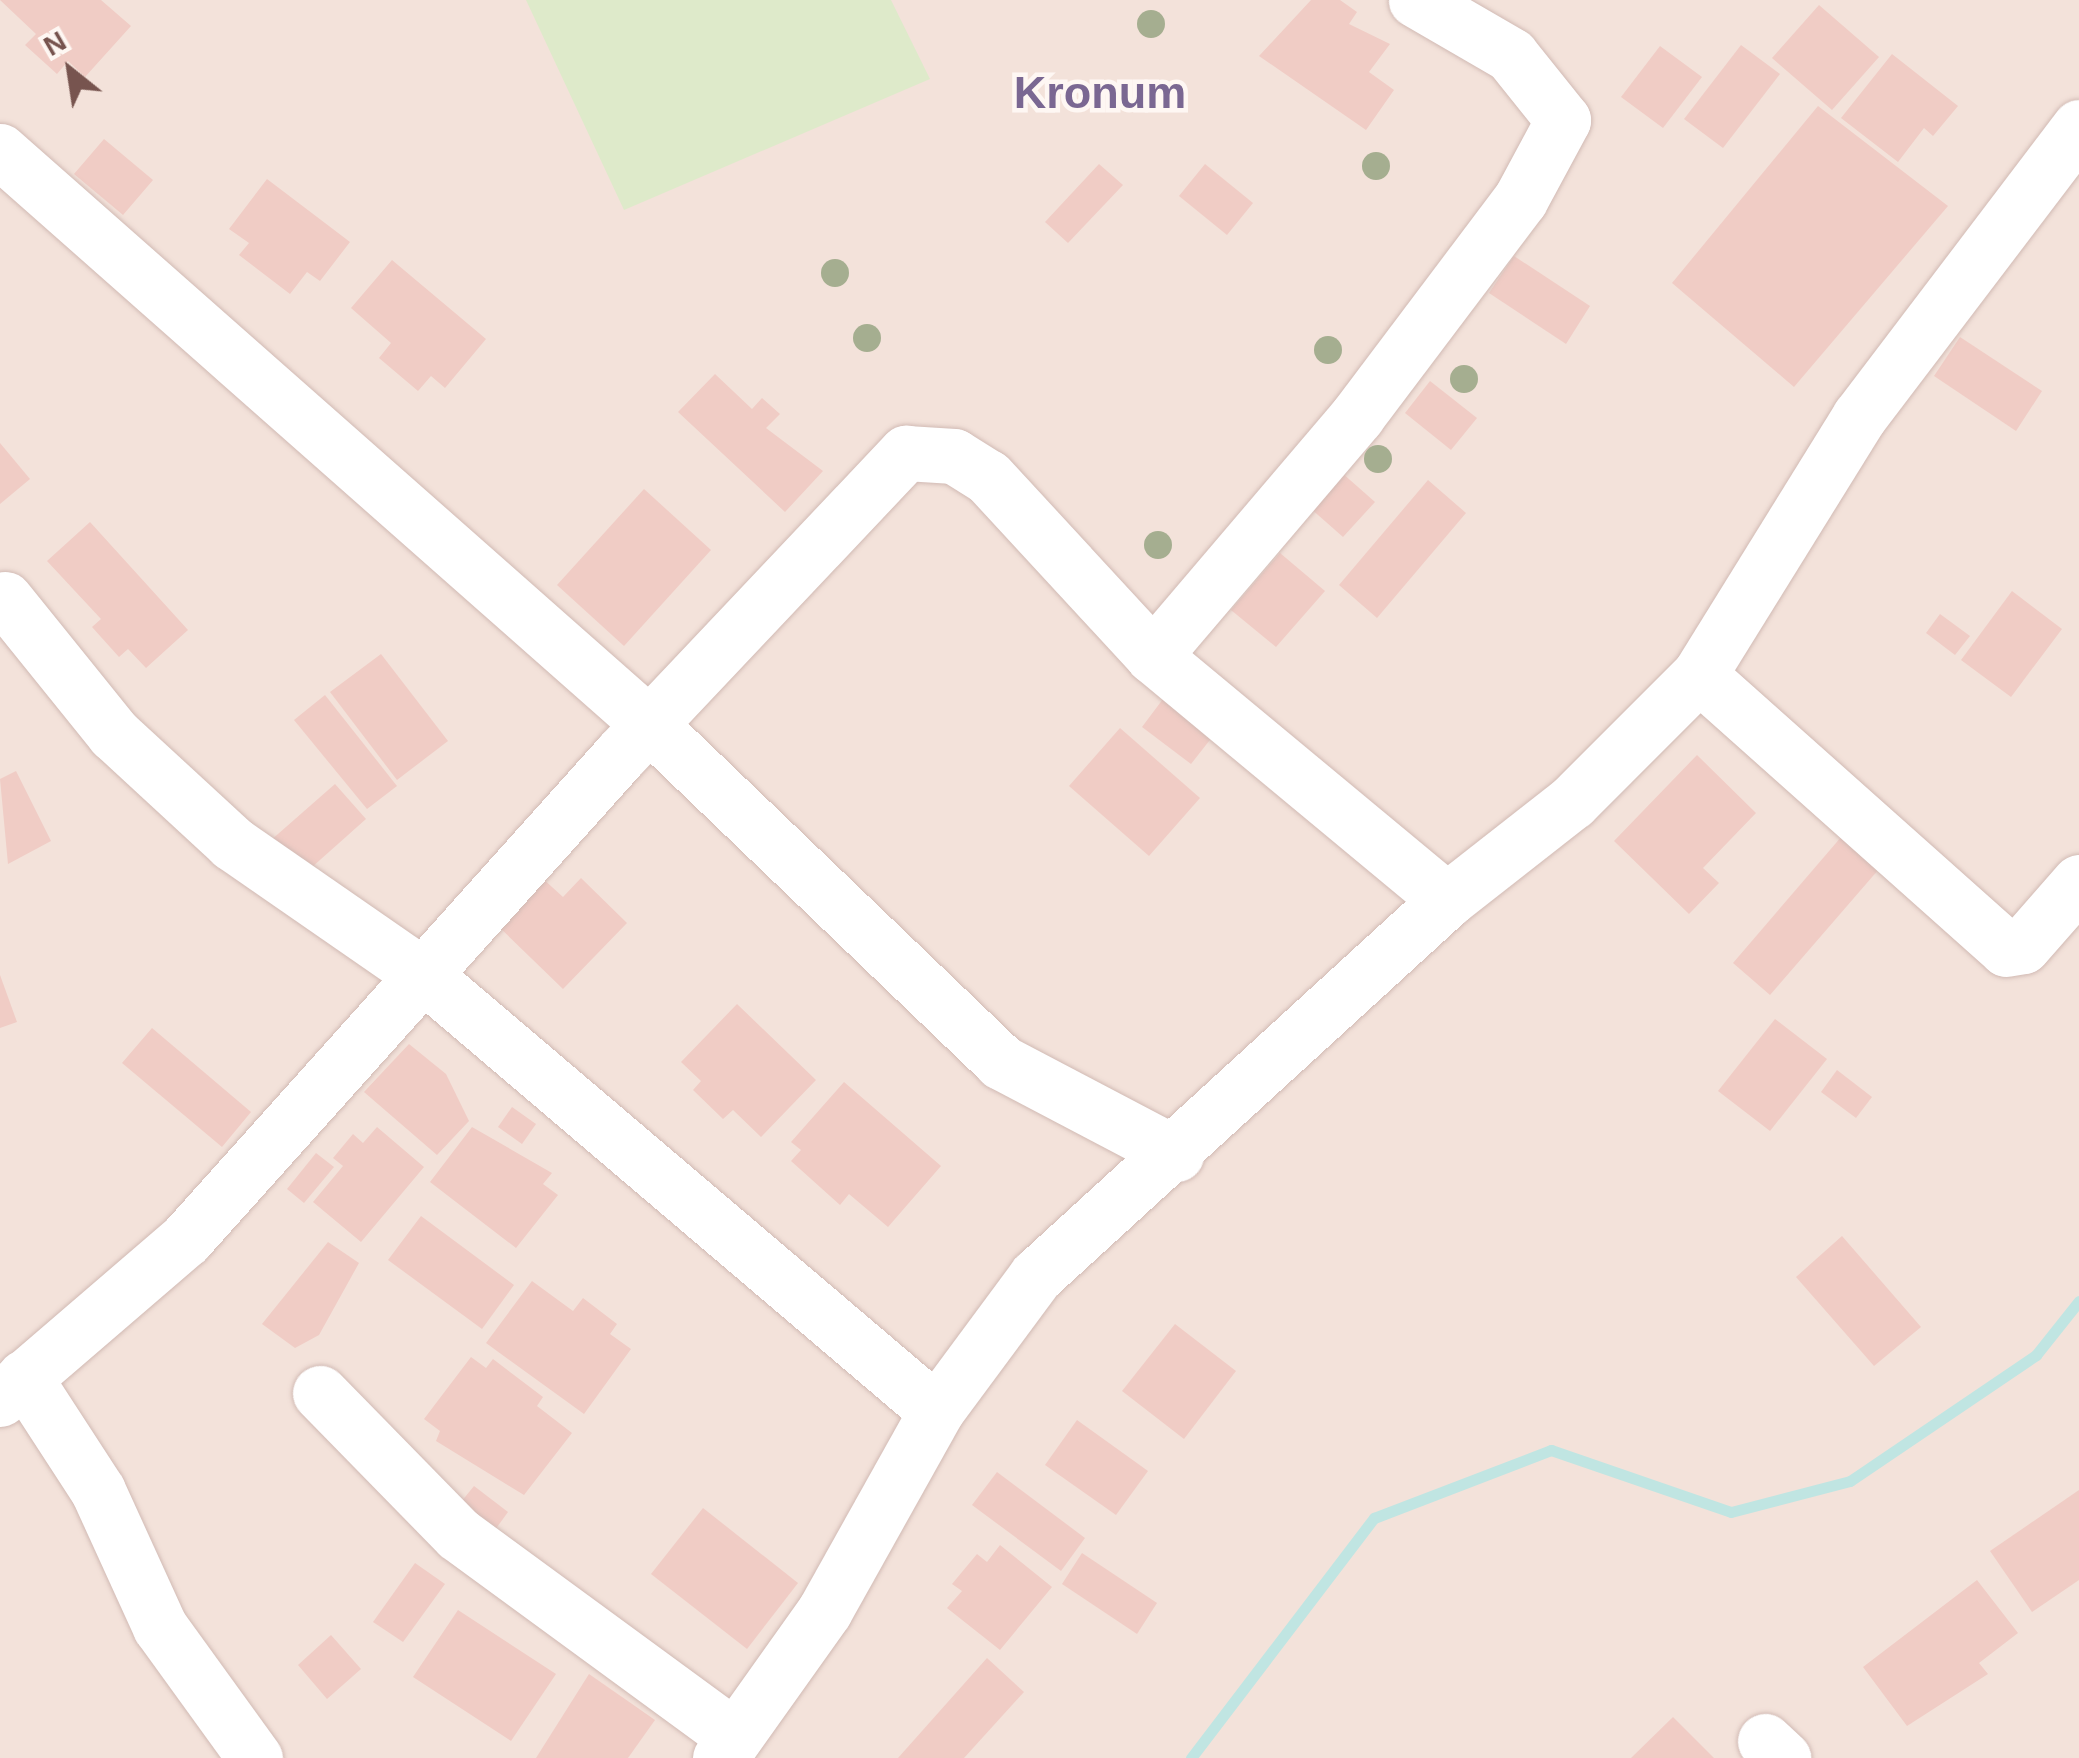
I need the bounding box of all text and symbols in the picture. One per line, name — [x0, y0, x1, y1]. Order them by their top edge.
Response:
north arrow — [20, 20, 120, 120]
text: N — [38, 25, 71, 62]
district label: Kronum — [1014, 66, 1186, 120]

